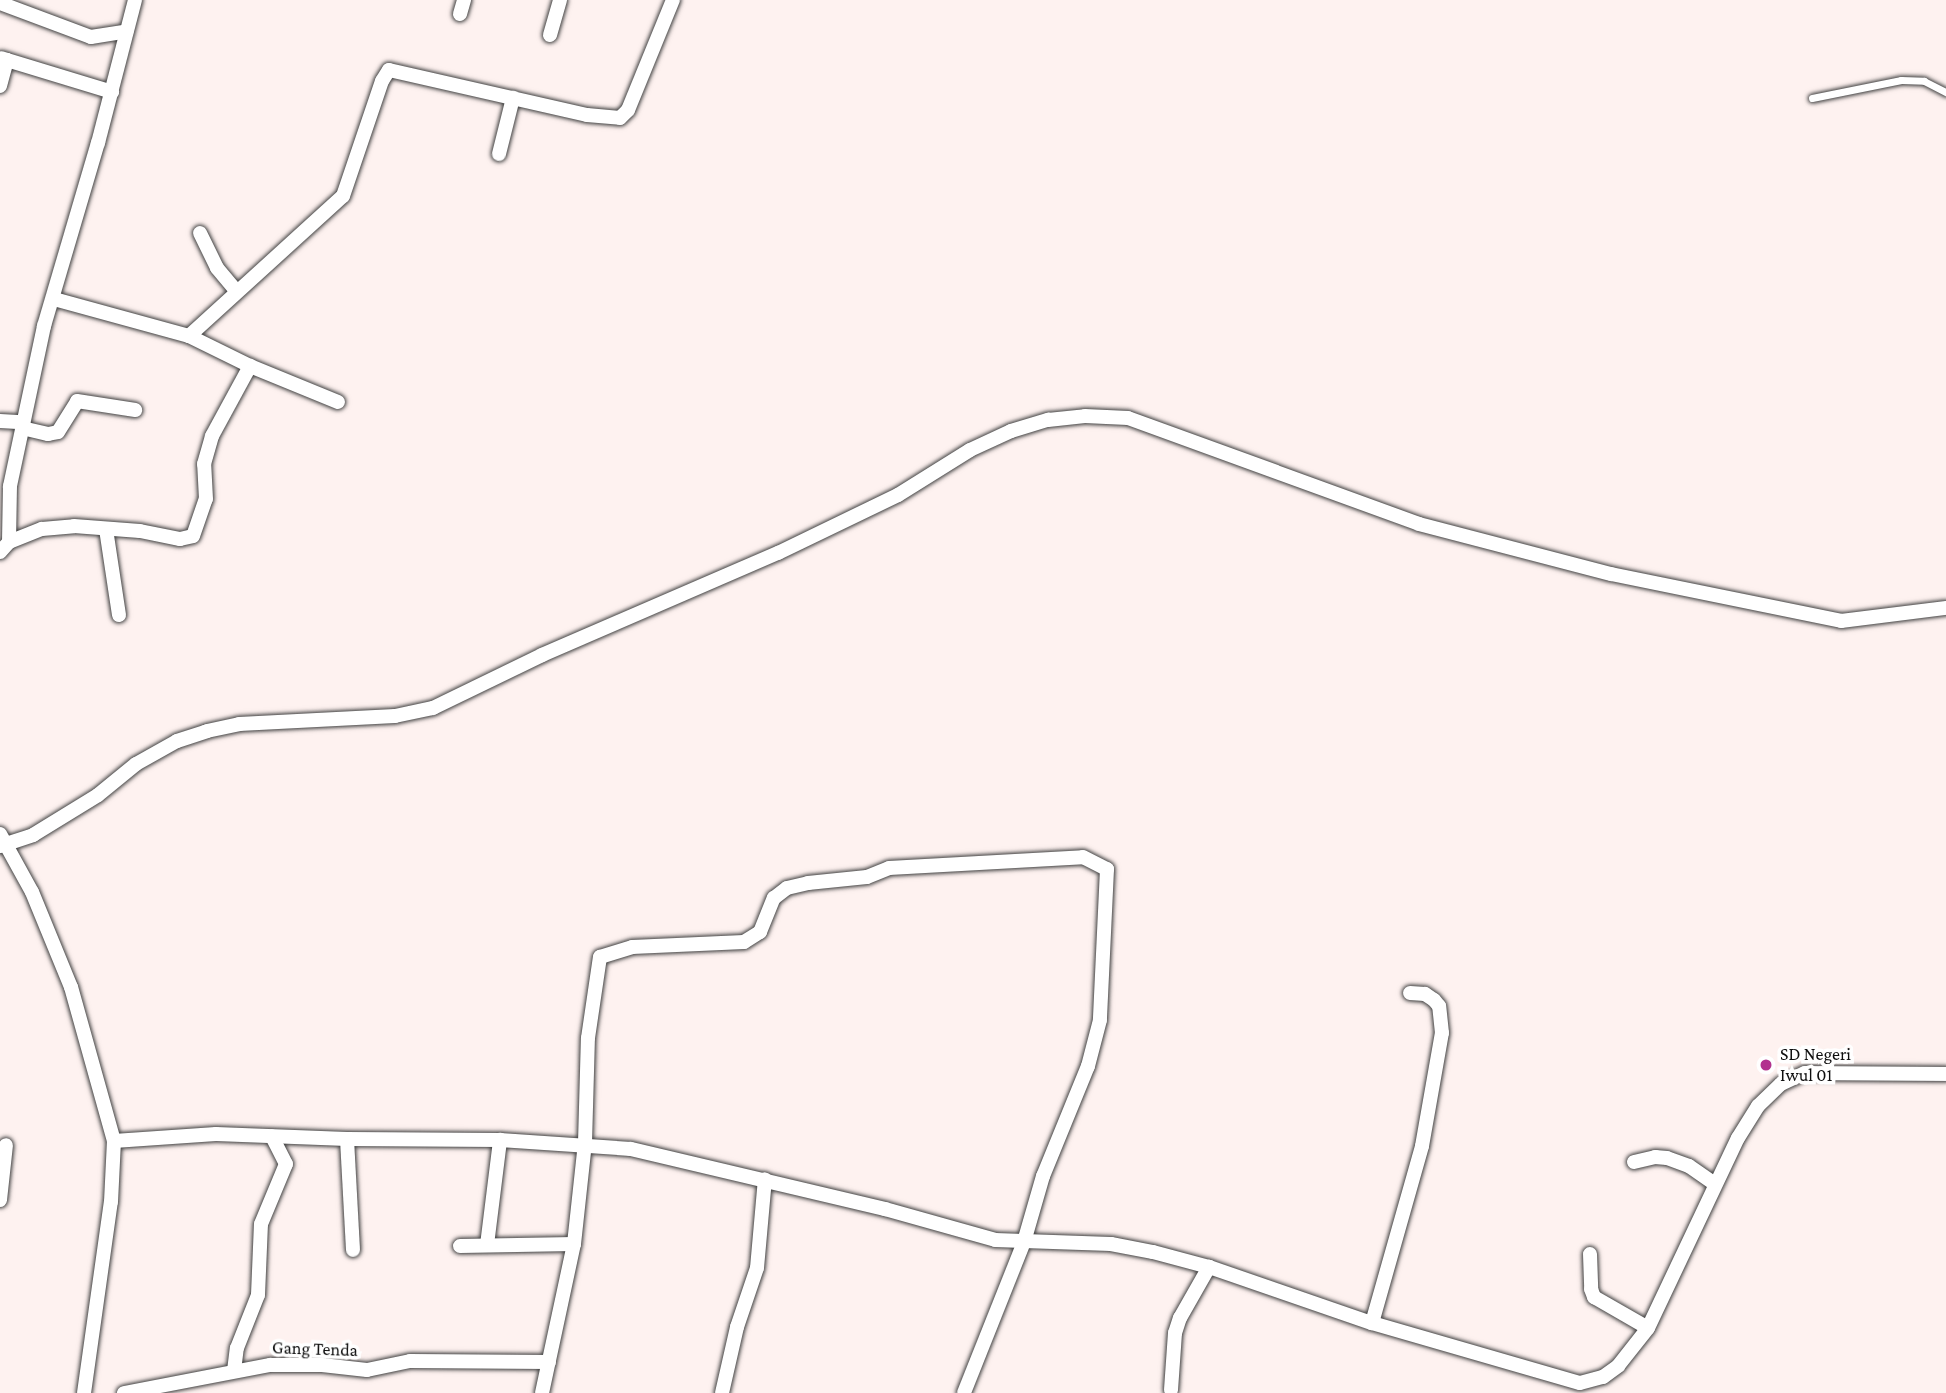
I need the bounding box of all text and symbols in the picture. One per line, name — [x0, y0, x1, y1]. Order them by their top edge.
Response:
place label: SD Negeri Iwul 01 — [1780, 1044, 1851, 1086]
marker: SD Negeri Iwul 01 — [1758, 1057, 1774, 1073]
street label: Gang Tenda — [272, 1337, 358, 1361]

